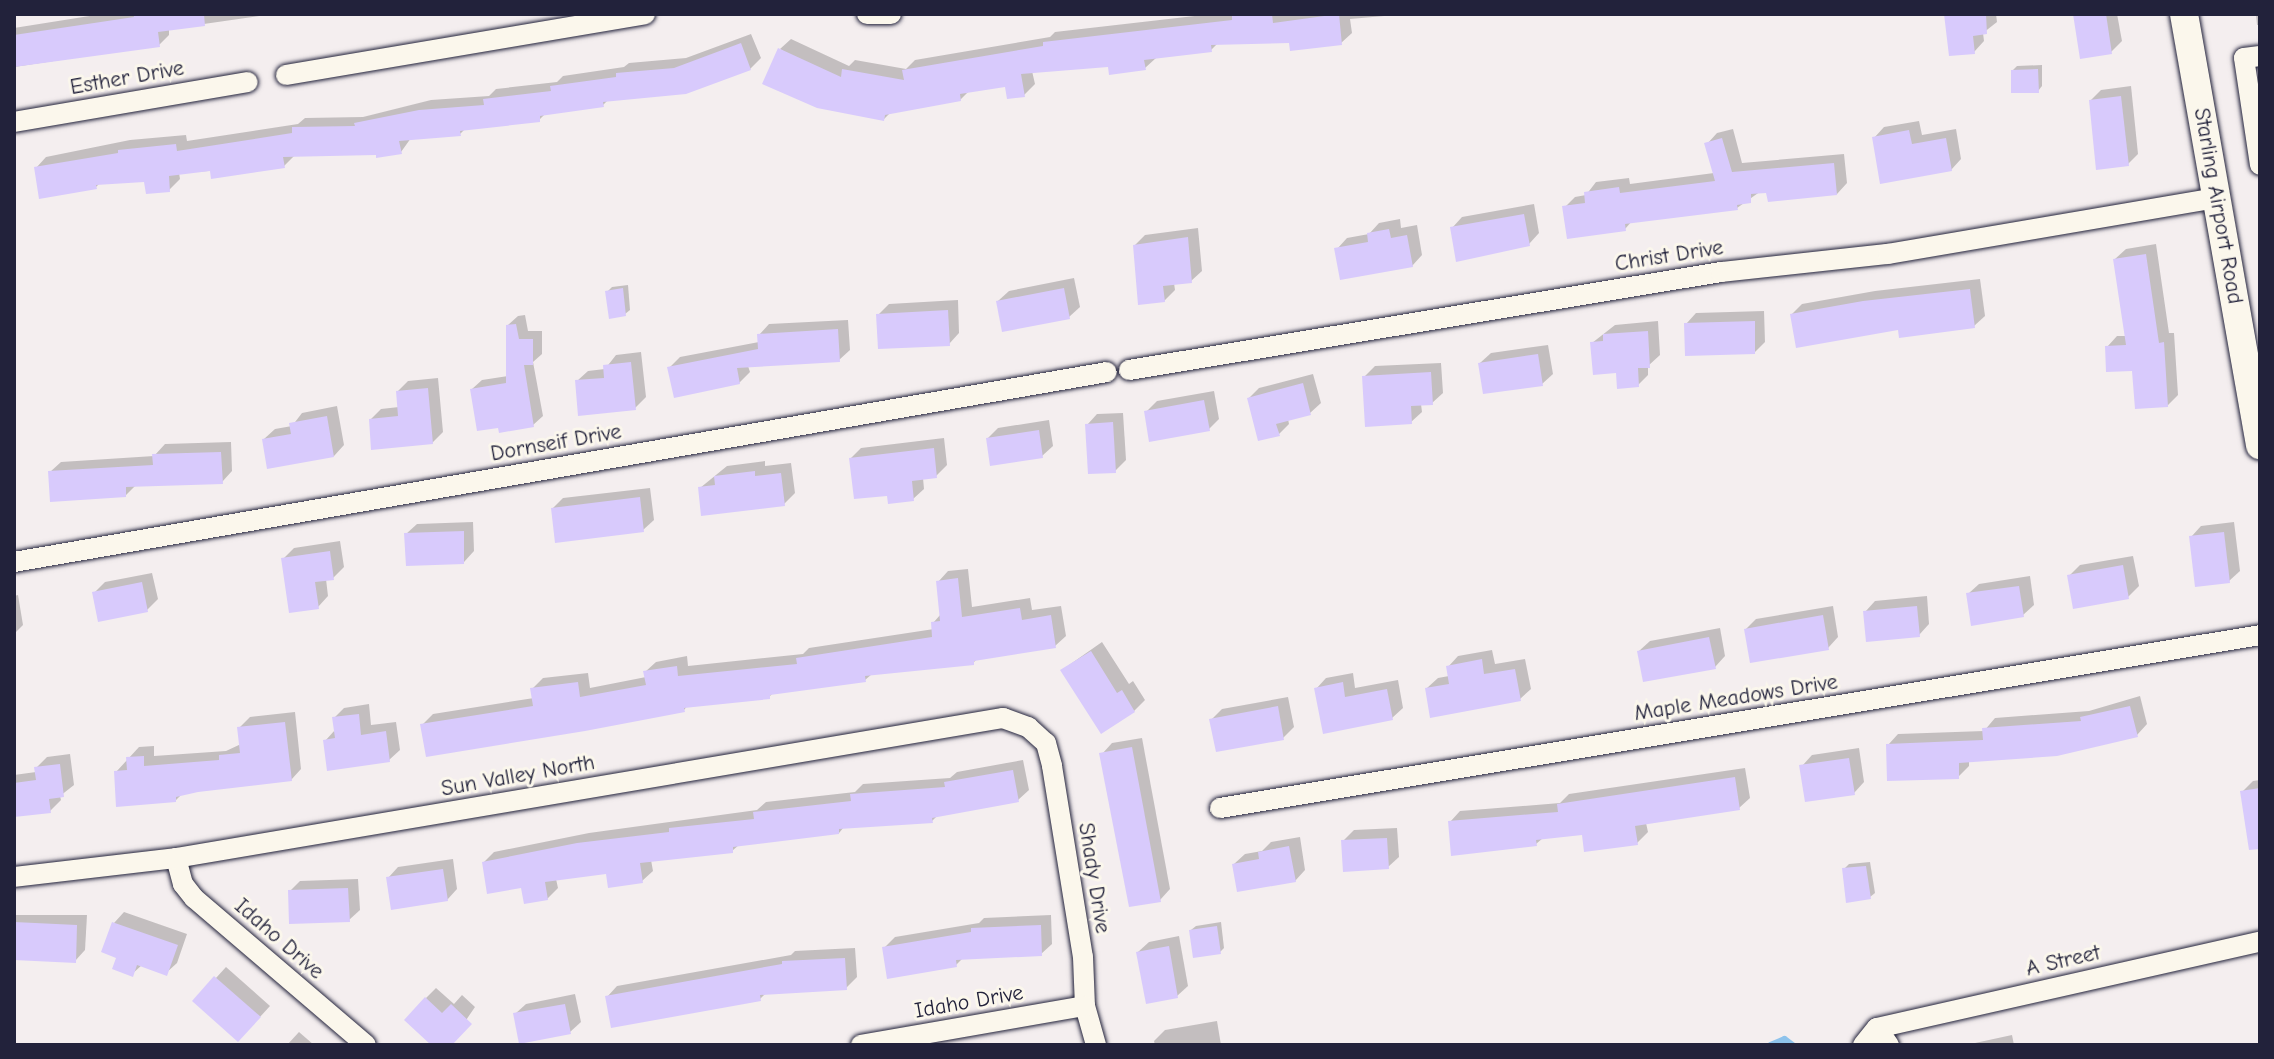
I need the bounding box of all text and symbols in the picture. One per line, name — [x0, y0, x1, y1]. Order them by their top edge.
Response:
street label: Esther Drive — [68, 55, 186, 101]
street label: Starling Airport Road — [2188, 106, 2248, 306]
street label: Christ Drive — [1613, 234, 1725, 278]
street label: Dornseif Drive — [489, 419, 623, 467]
street label: Maple Meadows Drive — [1632, 669, 1840, 727]
street label: Sun Valley North — [439, 749, 597, 803]
street label: Shady Drive — [1072, 821, 1116, 935]
street label: Idaho Drive — [229, 893, 329, 985]
street label: A Street — [2023, 940, 2103, 982]
street label: Idaho Drive — [913, 979, 1025, 1025]

